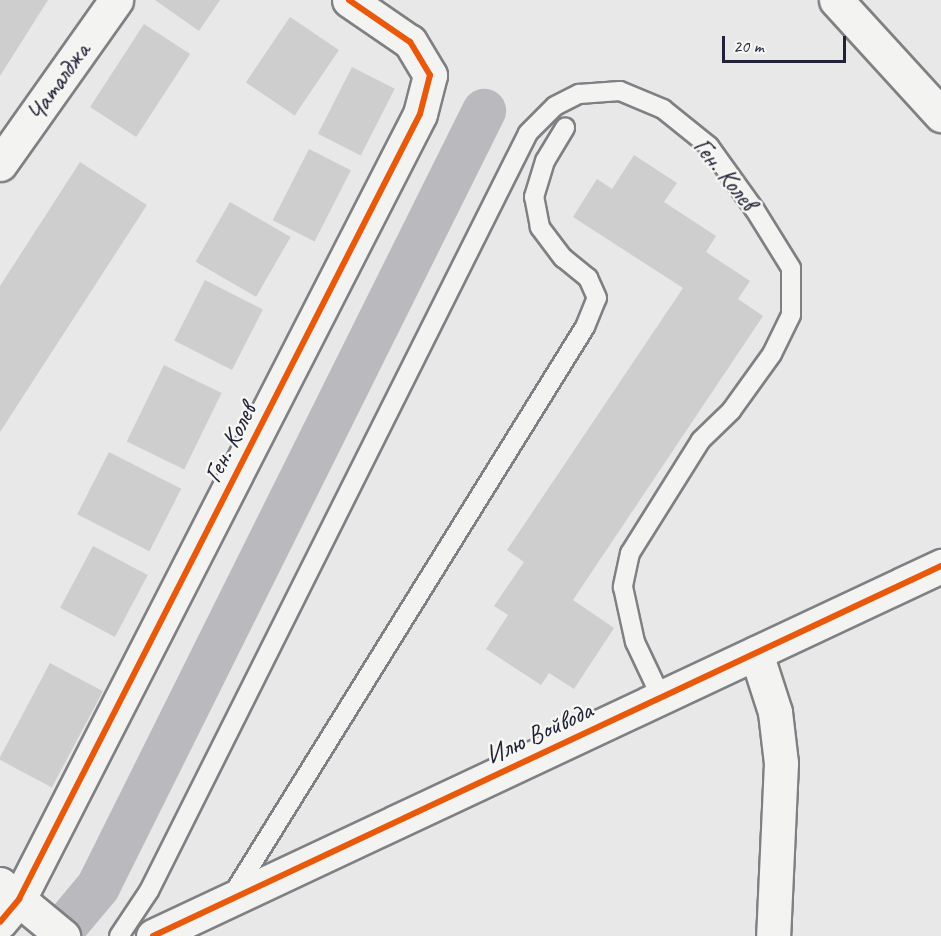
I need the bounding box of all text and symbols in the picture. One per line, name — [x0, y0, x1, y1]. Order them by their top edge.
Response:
scale bar — [725, 24, 850, 62]
text: 20 m — [733, 35, 764, 57]
street label: Чаталджа — [20, 36, 96, 128]
street label: Ген. Колев — [686, 131, 764, 217]
street label: Ген. Колев — [197, 398, 263, 488]
street label: Илю Войвода — [481, 695, 597, 771]

